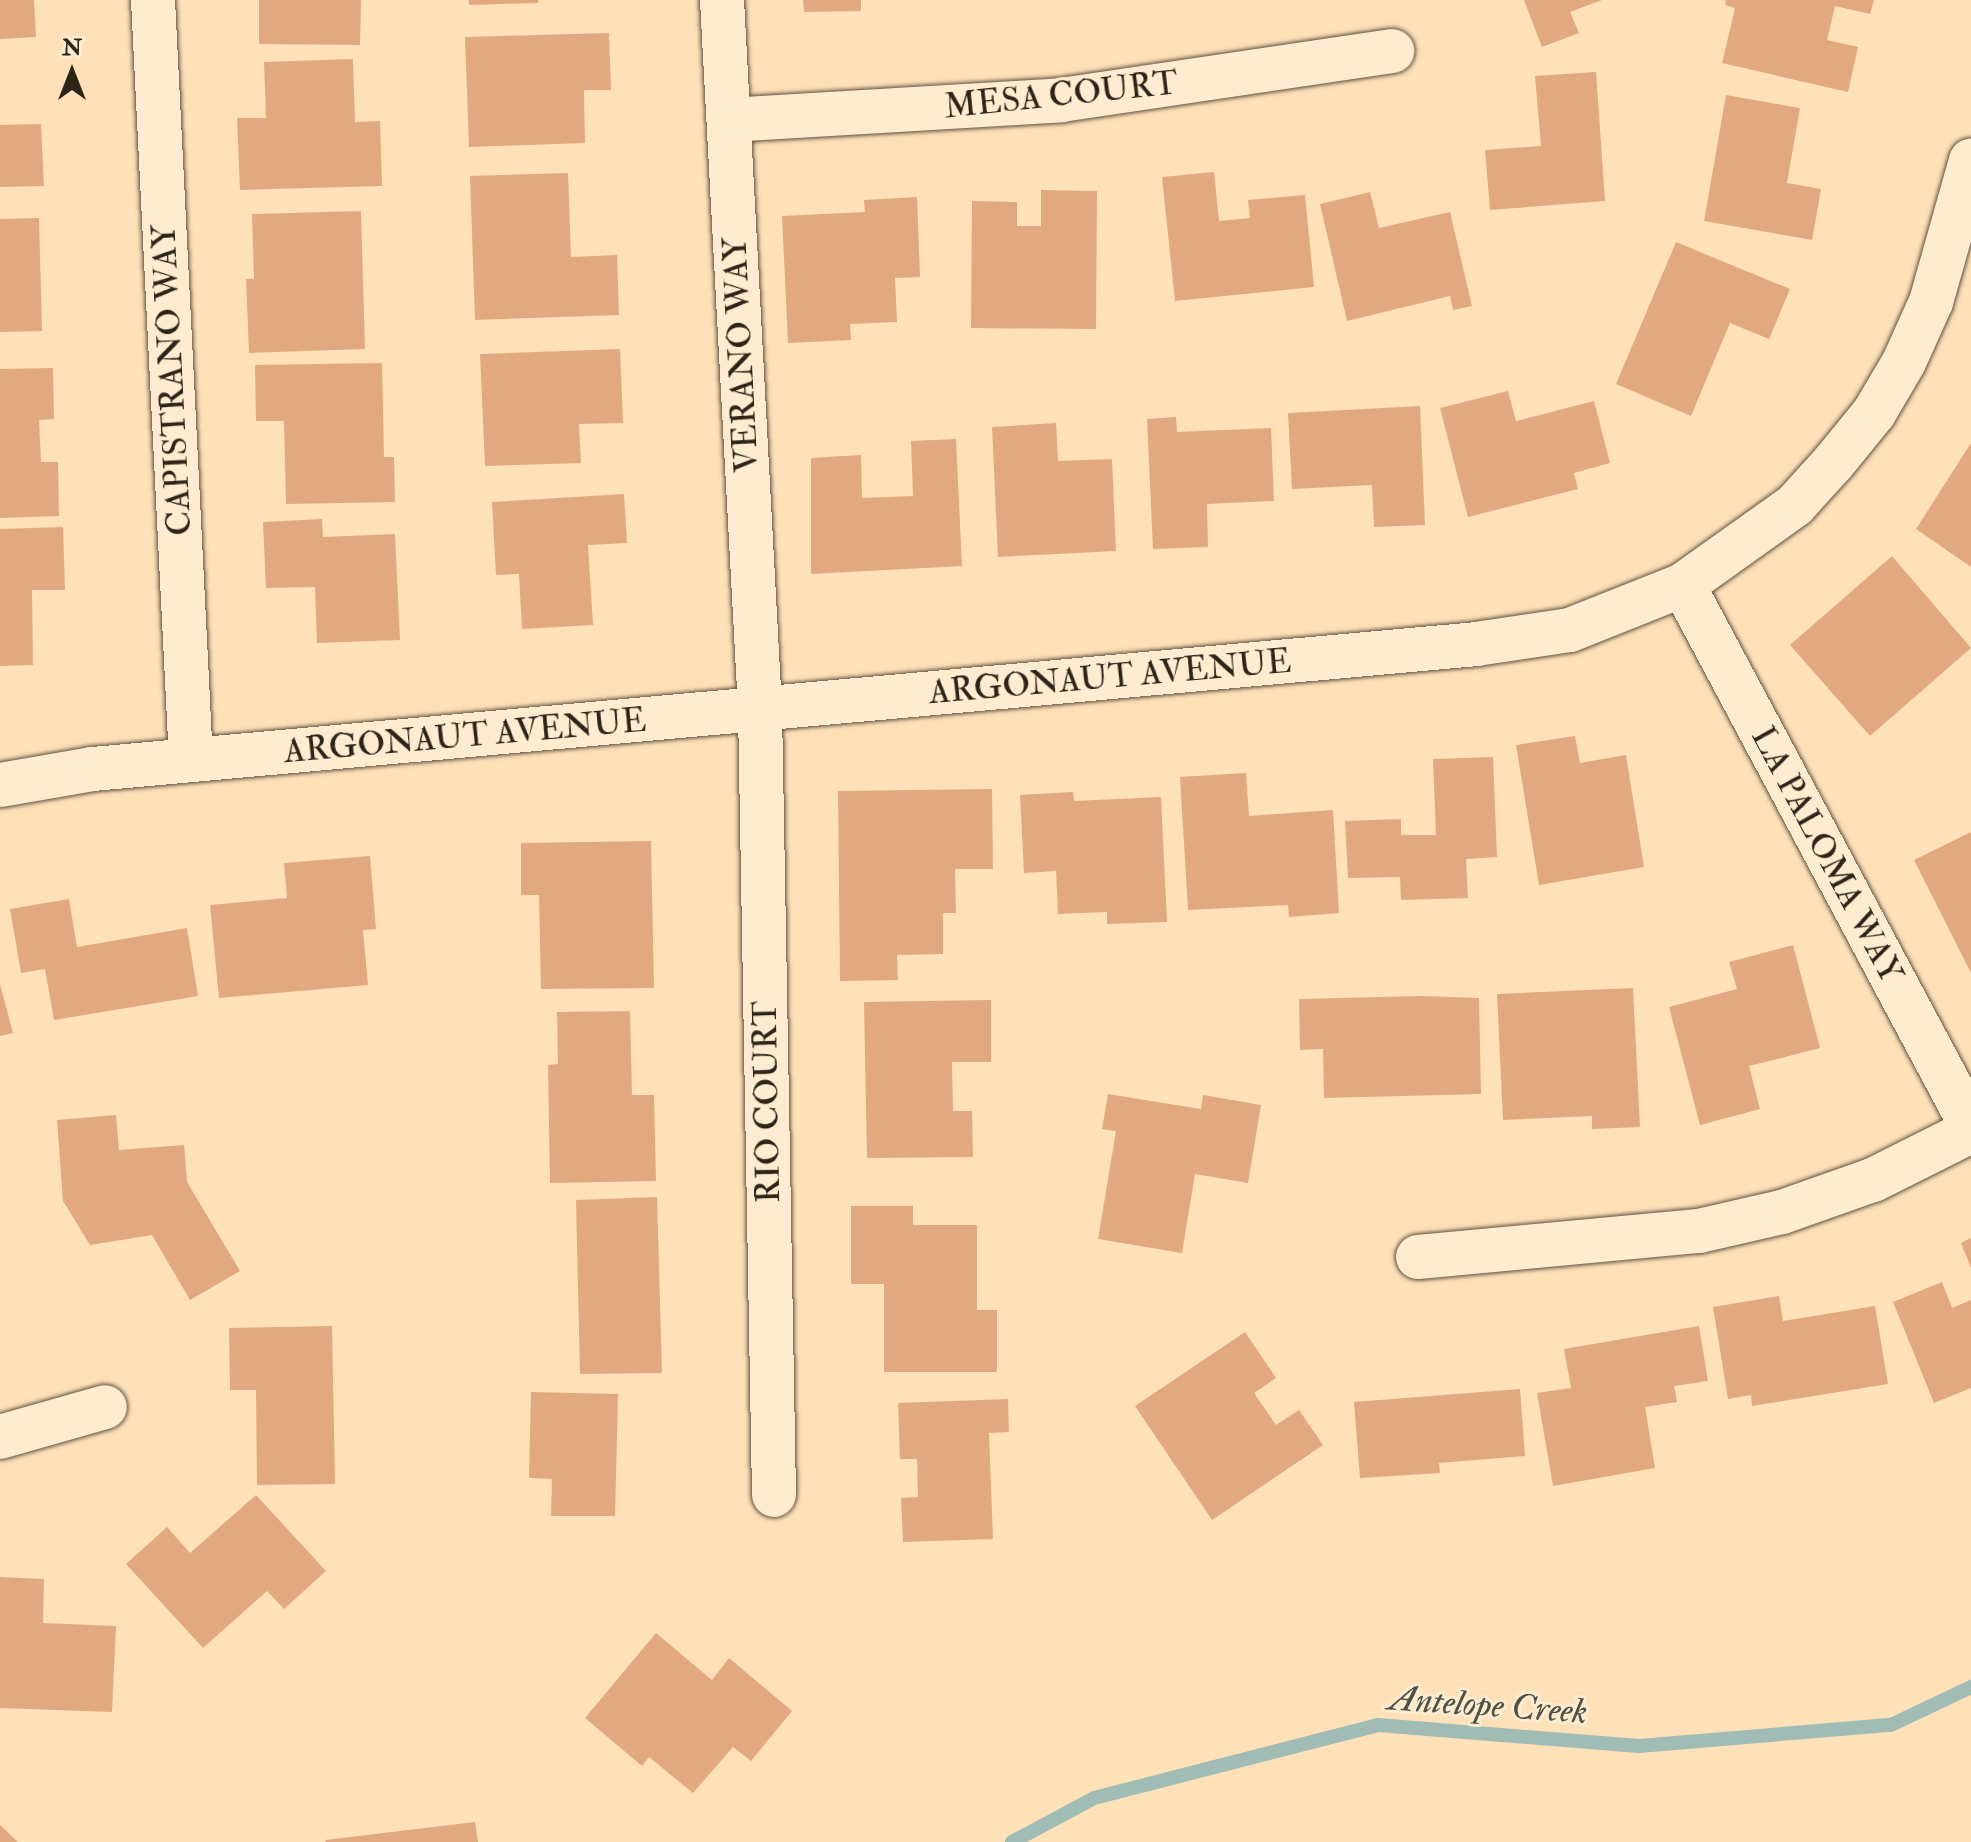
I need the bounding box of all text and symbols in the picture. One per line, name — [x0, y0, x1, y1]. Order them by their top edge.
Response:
north arrow — [32, 32, 112, 112]
text: N — [62, 34, 82, 62]
street label: MESA COURT — [942, 62, 1180, 128]
street label: CAPISTRANO WAY — [143, 223, 201, 537]
street label: VERANO WAY — [714, 236, 768, 474]
street label: ARGONAUT AVENUE — [927, 641, 1293, 713]
street label: ARGONAUT AVENUE — [282, 700, 648, 772]
street label: LA PALOMA WAY — [1742, 720, 1912, 990]
street label: RIO COURT — [745, 1001, 789, 1203]
water label: Antelope Creek — [1387, 1677, 1589, 1733]

